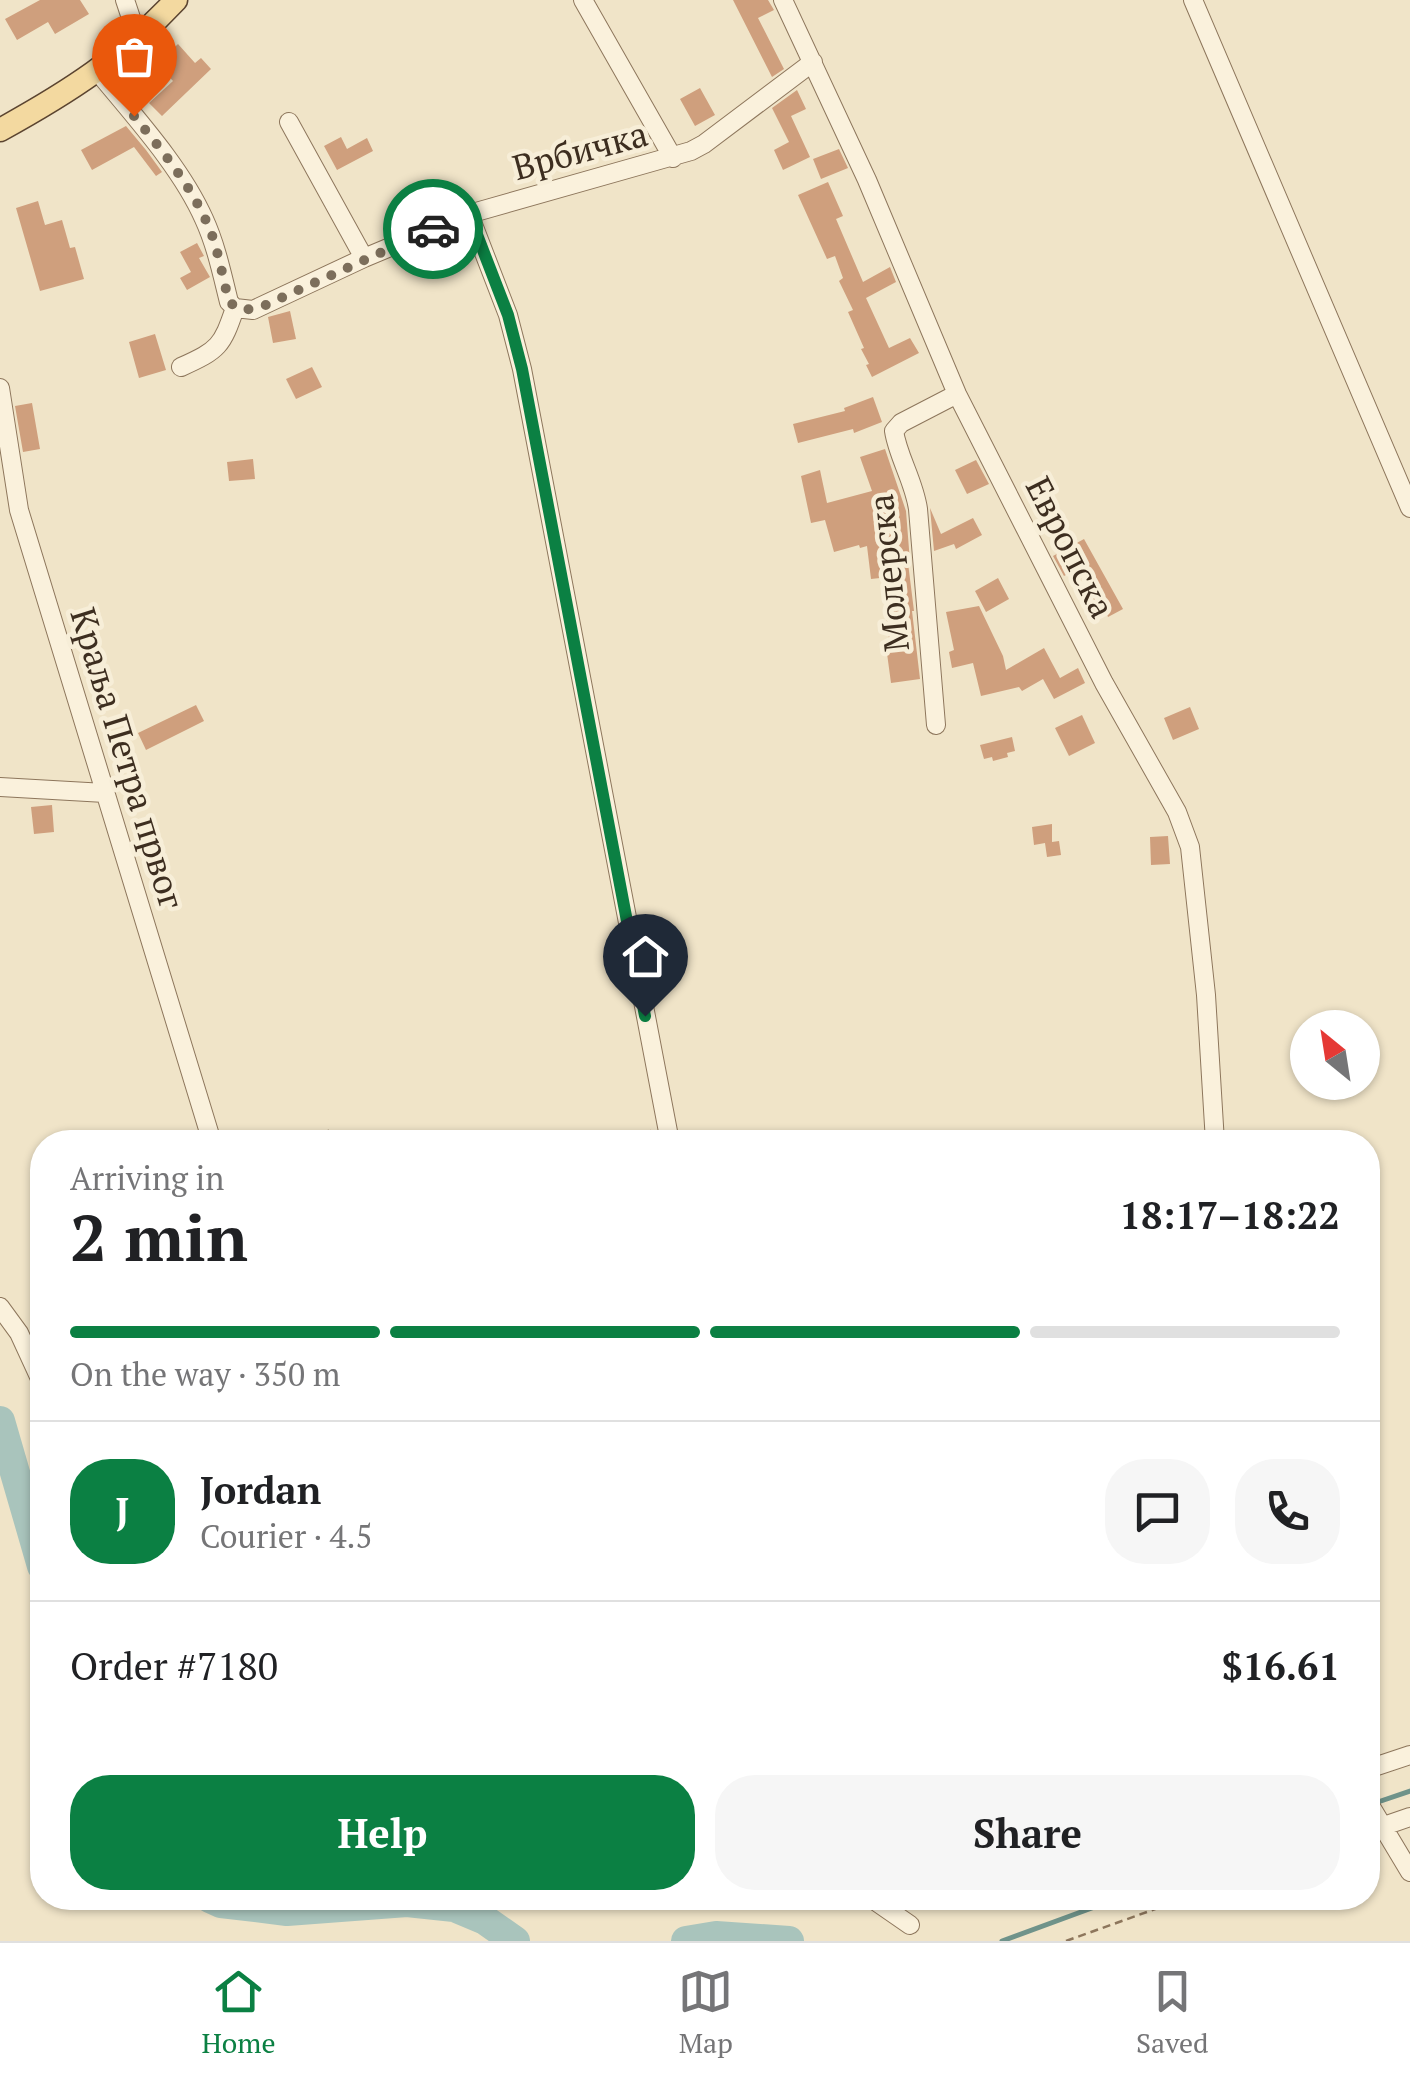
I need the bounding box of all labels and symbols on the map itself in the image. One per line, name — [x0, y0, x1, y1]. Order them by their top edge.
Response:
pin — [92, 14, 177, 117]
street label: Врбичка — [507, 110, 653, 190]
courier — [383, 179, 483, 279]
street label: Европска — [1016, 469, 1126, 625]
street label: Молерска — [857, 492, 919, 654]
street label: Краља Петра првог — [60, 602, 196, 914]
pin — [603, 914, 688, 1017]
north arrow — [1290, 1010, 1380, 1100]

